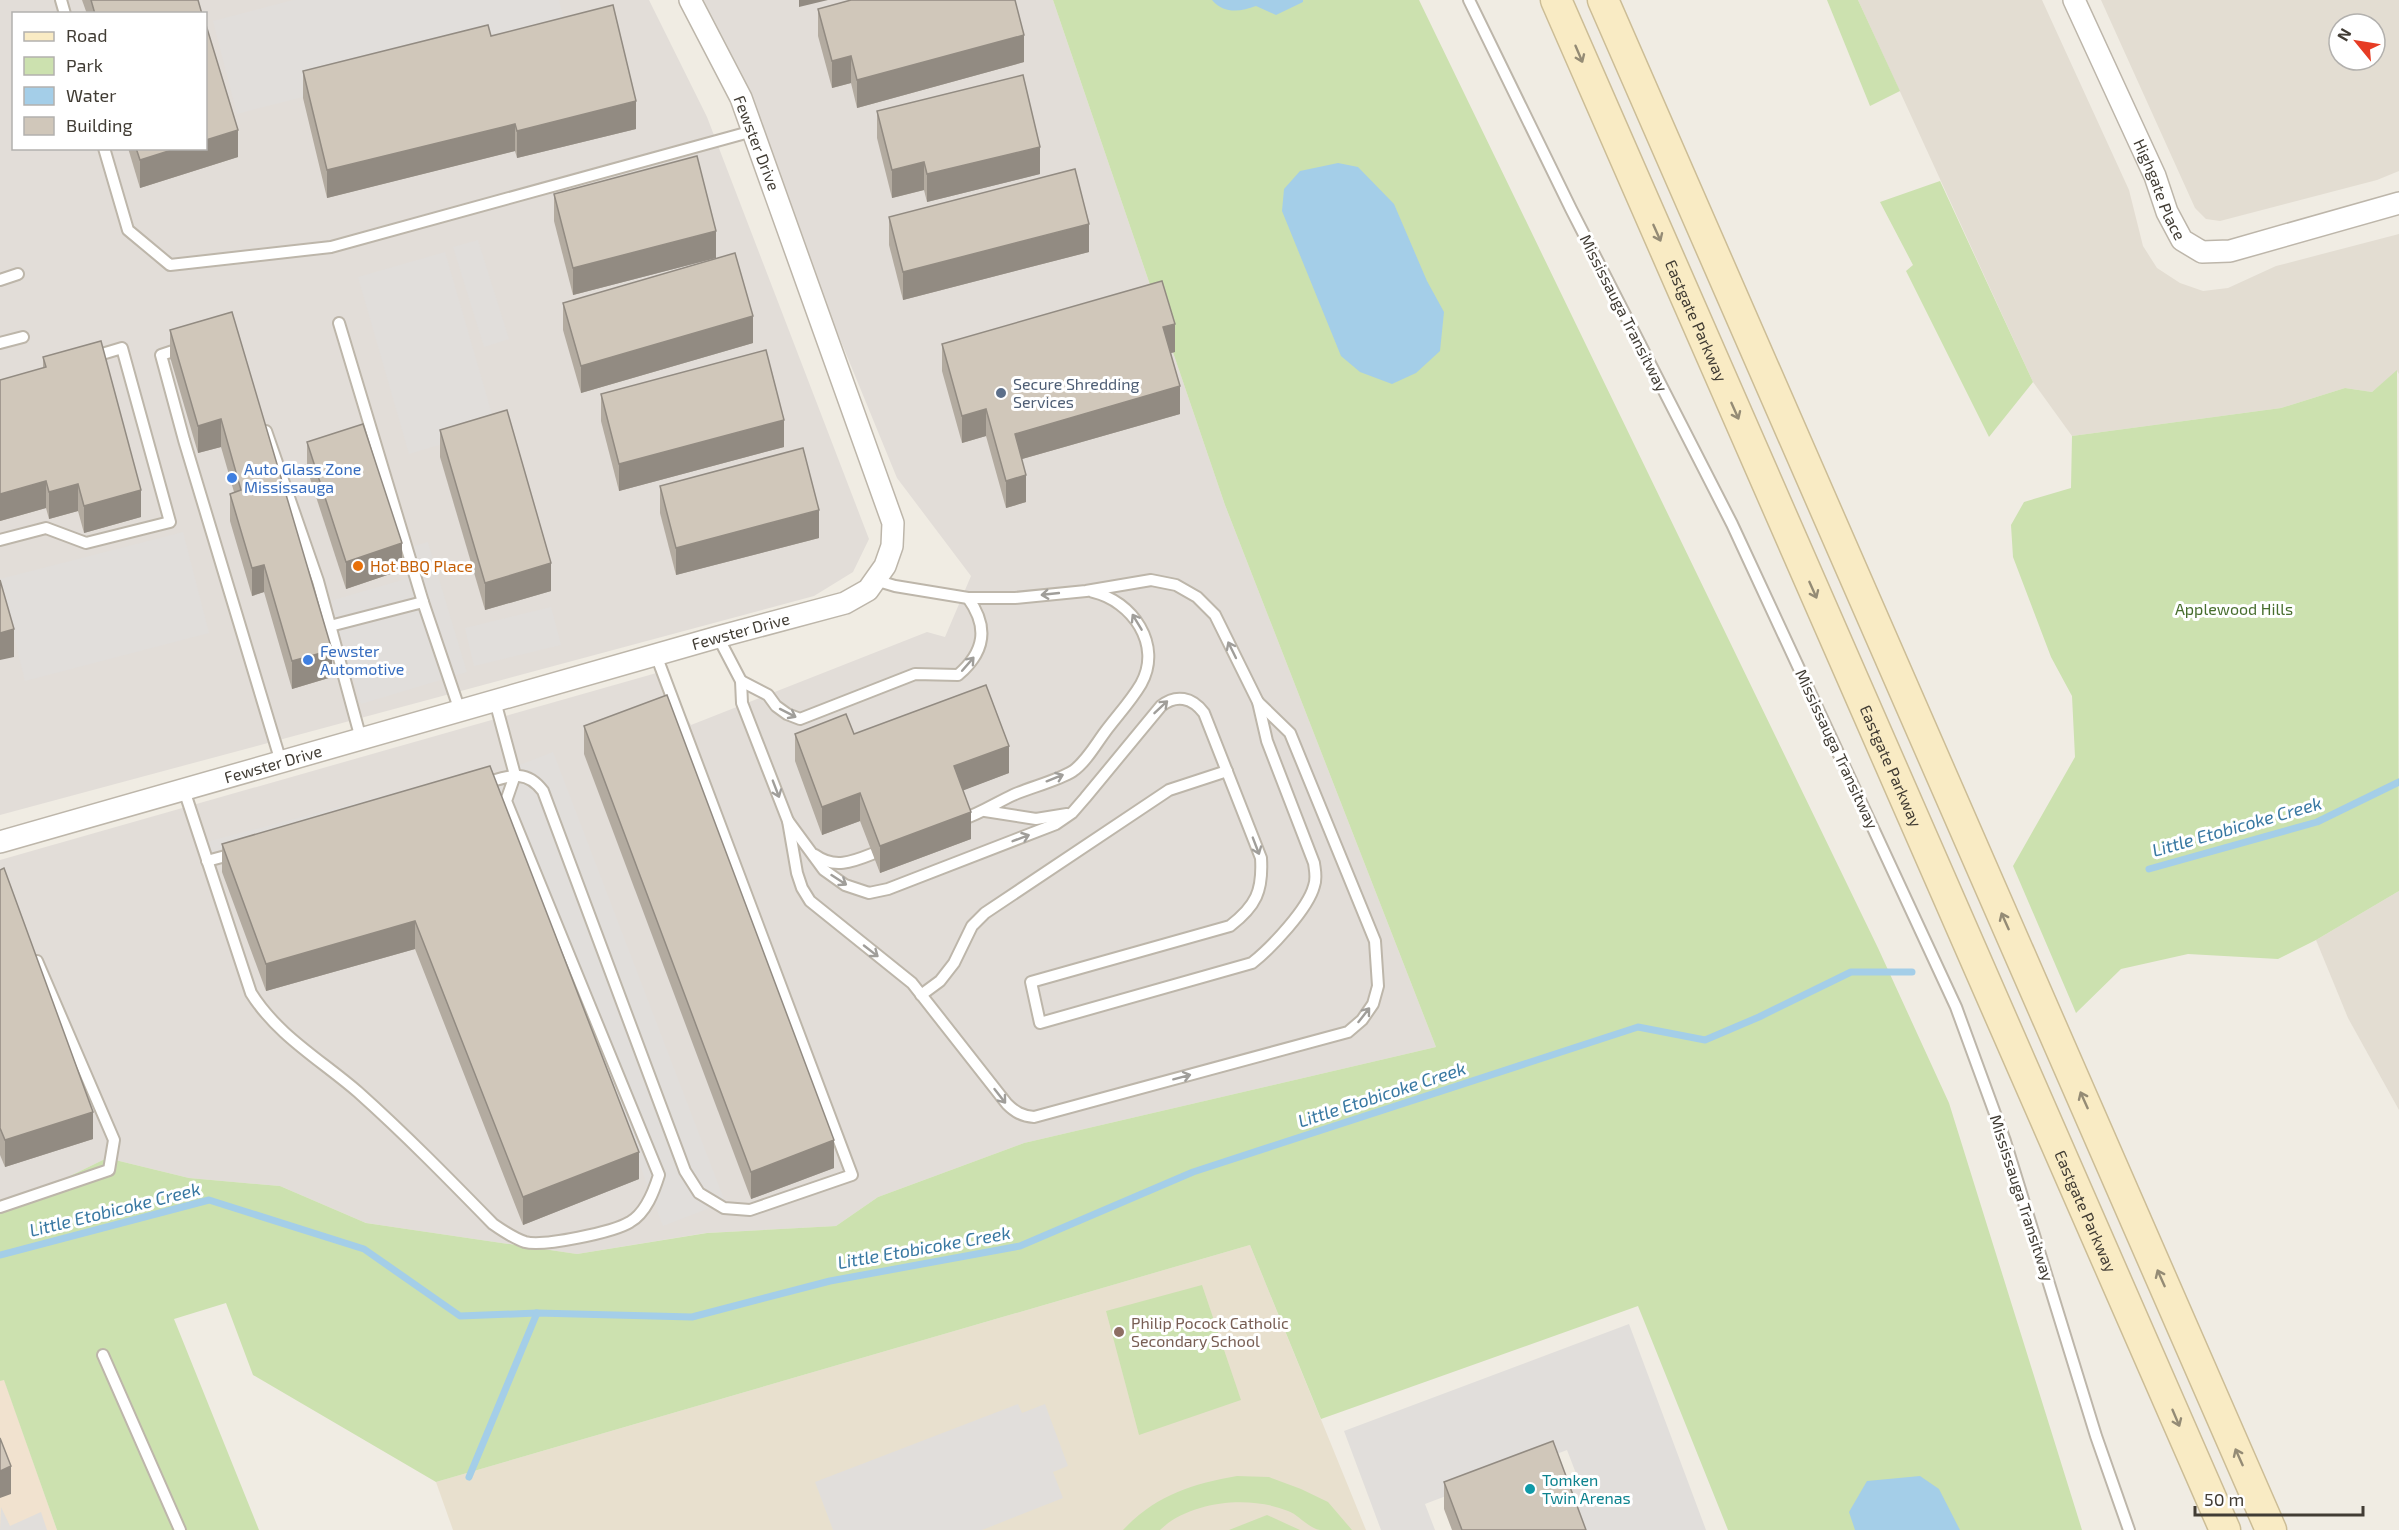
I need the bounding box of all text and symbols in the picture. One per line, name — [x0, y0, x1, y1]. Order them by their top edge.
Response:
legend — [12, 12, 207, 150]
north arrow — [2327, 12, 2387, 72]
text: Road — [66, 24, 107, 46]
text: N — [2332, 24, 2355, 44]
one-way arrow — [1574, 44, 1585, 62]
text: Park — [66, 54, 103, 76]
text: Water — [66, 84, 116, 106]
street label: Fewster Drive — [731, 92, 784, 193]
text: Building — [66, 114, 133, 136]
street label: Highgate Place — [2130, 136, 2190, 243]
one-way arrow — [1651, 223, 1663, 241]
street label: Mississauga Transitway — [1576, 231, 1673, 395]
street label: Eastgate Parkway — [1662, 257, 1732, 385]
place label: Secure Shredding Services — [1013, 374, 1140, 411]
marker: Secure Shredding Services — [994, 386, 1008, 400]
one-way arrow — [1730, 402, 1741, 420]
place label: Auto Glass Zone Mississauga — [244, 459, 361, 496]
marker: Auto Glass Zone Mississauga — [225, 471, 239, 485]
place label: Hot BBQ Place — [370, 556, 473, 576]
marker: Hot BBQ Place — [351, 559, 365, 573]
one-way arrow — [1808, 580, 1819, 599]
one-way arrow — [1040, 589, 1060, 600]
park label: Applewood Hills — [2175, 599, 2293, 618]
street label: Fewster Drive — [689, 608, 791, 653]
one-way arrow — [1130, 614, 1143, 631]
place label: Fewster Automotive — [320, 641, 404, 678]
one-way arrow — [1226, 641, 1237, 659]
marker: Fewster Automotive — [301, 653, 315, 667]
one-way arrow — [961, 657, 975, 672]
street label: Mississauga Transitway — [1792, 666, 1883, 832]
one-way arrow — [1154, 700, 1169, 715]
street label: Eastgate Parkway — [1856, 702, 1927, 830]
one-way arrow — [778, 708, 796, 719]
street label: Fewster Drive — [222, 741, 324, 787]
one-way arrow — [1045, 772, 1063, 783]
one-way arrow — [771, 779, 782, 798]
water label: Little Etobicoke Creek — [2149, 791, 2324, 861]
one-way arrow — [1012, 831, 1030, 842]
one-way arrow — [1252, 837, 1263, 855]
one-way arrow — [831, 874, 848, 887]
one-way arrow — [1999, 912, 2010, 930]
one-way arrow — [863, 945, 879, 958]
one-way arrow — [1357, 1008, 1370, 1024]
water label: Little Etobicoke Creek — [1295, 1056, 1469, 1132]
one-way arrow — [1172, 1071, 1191, 1082]
one-way arrow — [994, 1088, 1007, 1104]
one-way arrow — [2077, 1091, 2089, 1109]
street label: Mississauga Transitway — [1987, 1112, 2059, 1284]
street label: Eastgate Parkway — [2051, 1147, 2121, 1275]
water label: Little Etobicoke Creek — [27, 1177, 203, 1241]
water label: Little Etobicoke Creek — [836, 1221, 1012, 1273]
one-way arrow — [2155, 1270, 2167, 1288]
place label: Philip Pocock Catholic Secondary School — [1131, 1313, 1289, 1350]
marker: Philip Pocock Catholic Secondary School — [1112, 1325, 1126, 1339]
one-way arrow — [2171, 1408, 2182, 1427]
one-way arrow — [2233, 1449, 2245, 1467]
place label: Tomken Twin Arenas — [1542, 1470, 1631, 1507]
scale bar — [2195, 1479, 2363, 1517]
marker: Tomken Twin Arenas — [1523, 1482, 1537, 1496]
text: 50 m — [2204, 1488, 2244, 1510]

